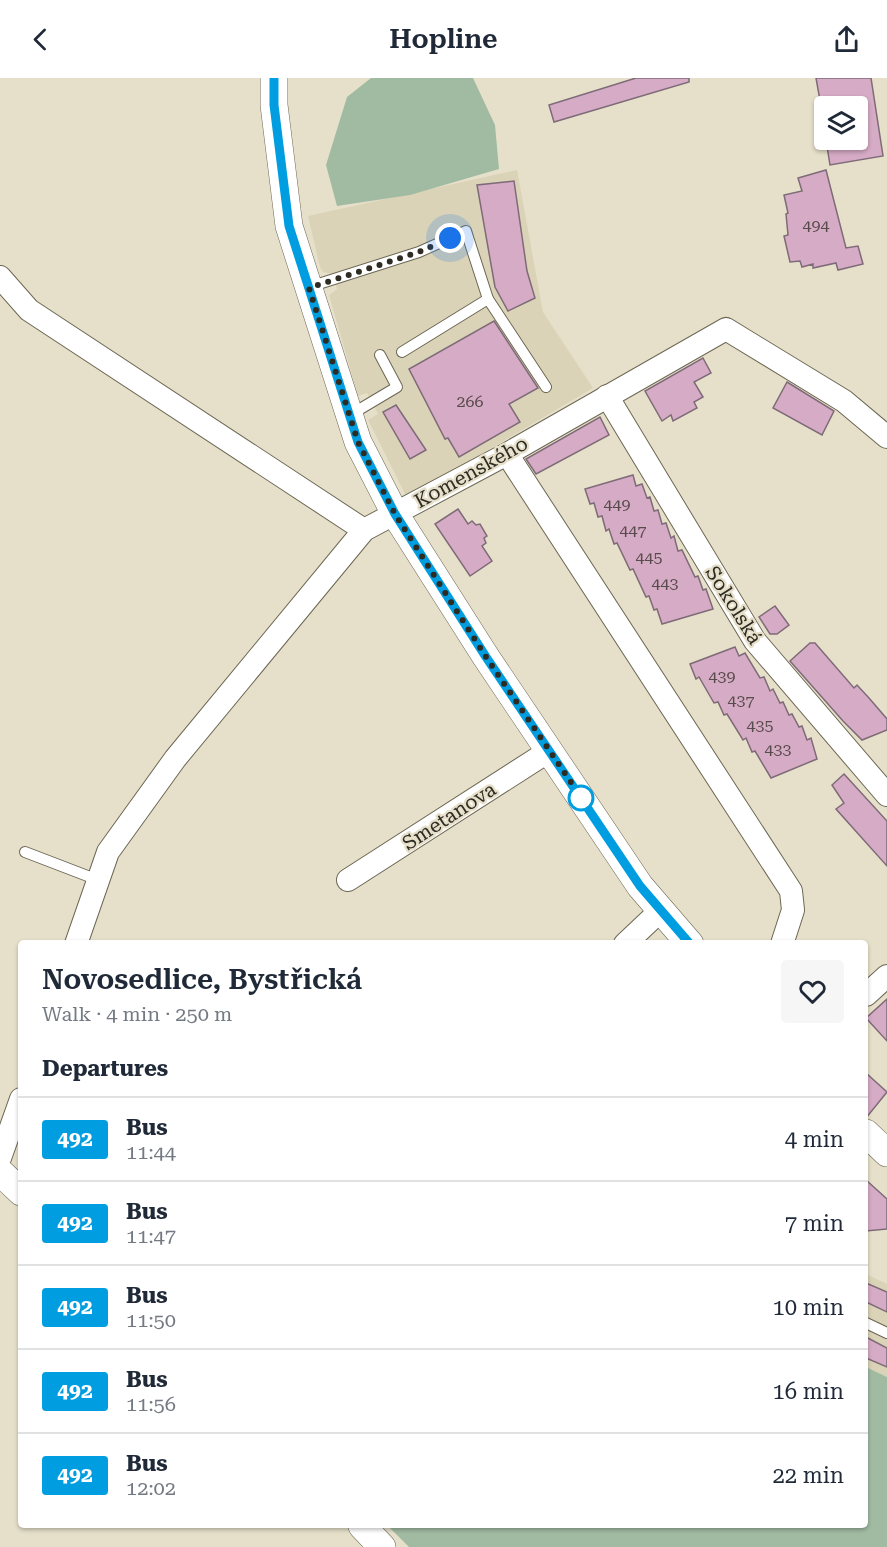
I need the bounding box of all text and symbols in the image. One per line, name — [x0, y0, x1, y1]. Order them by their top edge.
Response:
icon: back — [24, 23, 57, 56]
text: Hopline — [389, 23, 498, 55]
icon: share — [830, 23, 863, 56]
map controls — [814, 96, 868, 150]
button: layers — [814, 96, 868, 150]
house number: 494 — [803, 216, 829, 235]
your location — [435, 223, 465, 253]
house number: 266 — [457, 392, 483, 411]
street label: Komenského — [410, 431, 532, 513]
house number: 449 — [604, 495, 630, 514]
house number: 447 — [620, 521, 646, 540]
house number: 445 — [636, 548, 662, 567]
street label: Sokolská — [701, 561, 768, 649]
house number: 443 — [652, 574, 678, 593]
house number: 439 — [709, 667, 735, 686]
house number: 437 — [728, 691, 754, 710]
house number: 435 — [747, 716, 773, 735]
house number: 433 — [765, 740, 791, 759]
street label: Smetanova — [398, 777, 500, 855]
unlabelled marker — [568, 785, 594, 811]
button: heart — [781, 960, 844, 1023]
text: Novosedlice, Bystřická — [42, 963, 362, 996]
text: Walk · 4 min · 250 m — [42, 1002, 232, 1026]
text: Departures — [42, 1056, 168, 1081]
text: Bus — [126, 1115, 168, 1140]
text: 492 — [57, 1127, 93, 1151]
text: 4 min — [785, 1127, 844, 1152]
text: 11:44 — [126, 1140, 176, 1164]
text: Bus — [126, 1199, 168, 1224]
text: 492 — [57, 1211, 93, 1235]
text: 7 min — [785, 1211, 844, 1236]
text: 11:47 — [126, 1224, 176, 1248]
text: Bus — [126, 1283, 168, 1308]
text: 492 — [57, 1295, 93, 1319]
text: 10 min — [773, 1295, 844, 1320]
text: 11:50 — [126, 1308, 176, 1332]
text: Bus — [126, 1367, 168, 1392]
text: 492 — [57, 1379, 93, 1403]
text: 16 min — [773, 1379, 844, 1404]
text: 11:56 — [126, 1392, 176, 1416]
text: Bus — [126, 1451, 168, 1476]
text: 492 — [57, 1463, 93, 1487]
text: 22 min — [773, 1463, 844, 1488]
text: 12:02 — [126, 1476, 176, 1500]

